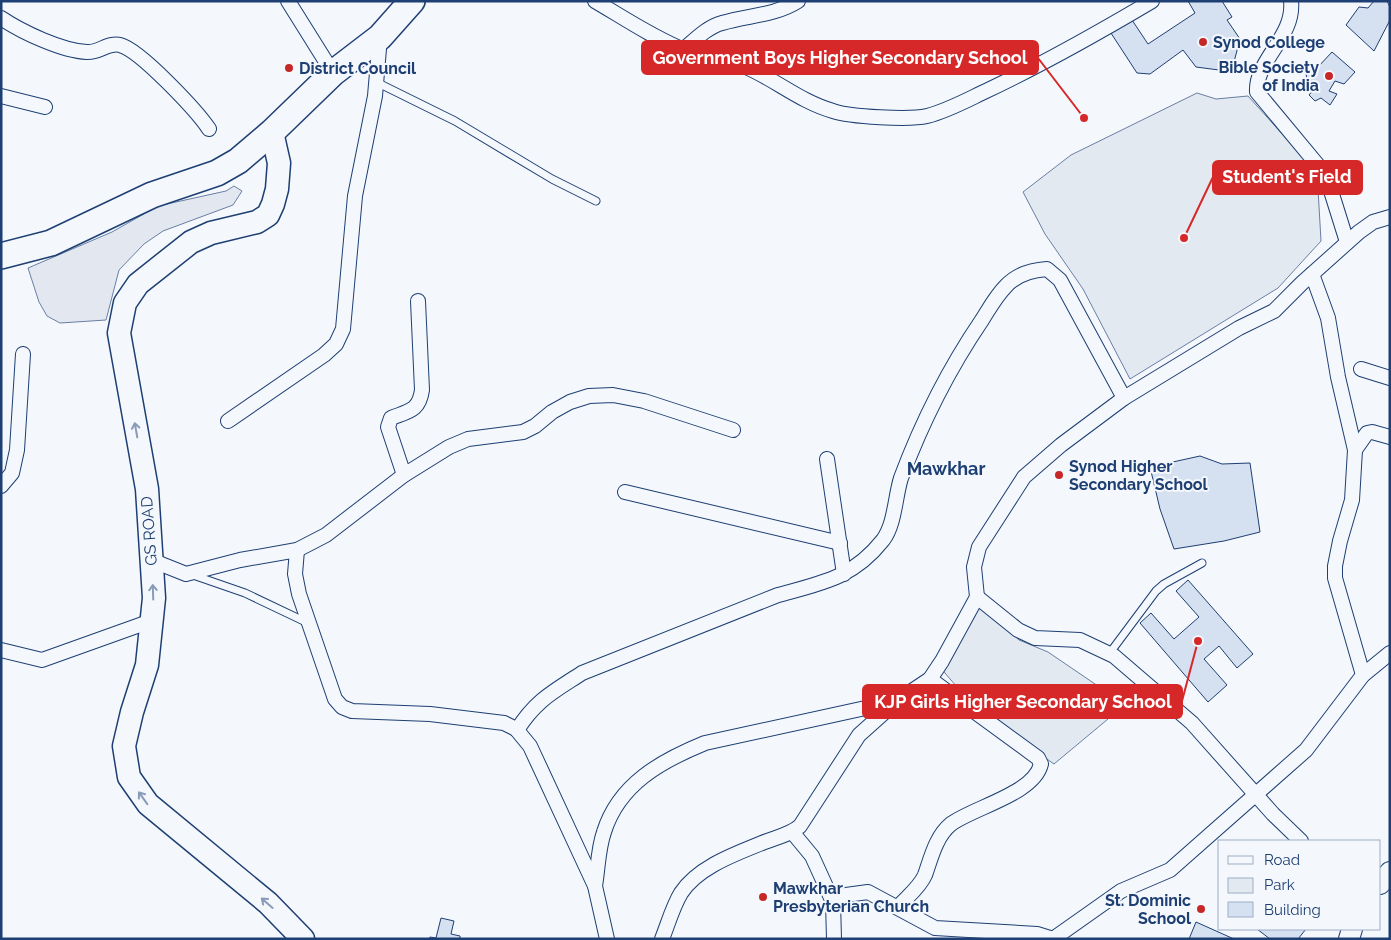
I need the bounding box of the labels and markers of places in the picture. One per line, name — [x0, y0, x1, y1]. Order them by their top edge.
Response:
place label: Synod College — [1213, 33, 1325, 52]
marker: Synod College — [1197, 36, 1209, 48]
callout: Government Boys Higher Secondary School — [642, 41, 1038, 74]
place label: Bible Society of India — [1218, 58, 1319, 95]
place label: District Council — [299, 59, 417, 78]
marker: District Council — [283, 62, 295, 74]
marker: Bible Society of India — [1323, 70, 1335, 82]
callout: Student's Field — [1213, 161, 1362, 194]
place label: Synod Higher Secondary School — [1069, 457, 1209, 494]
marker: Synod Higher Secondary School — [1053, 469, 1065, 481]
callout: KJP Girls Higher Secondary School — [863, 685, 1182, 718]
place label: Mawkhar Presbyterian Church — [773, 879, 929, 916]
marker: Mawkhar Presbyterian Church — [757, 891, 769, 903]
place label: St. Dominic School — [1105, 891, 1192, 928]
marker: St. Dominic School — [1195, 903, 1207, 915]

